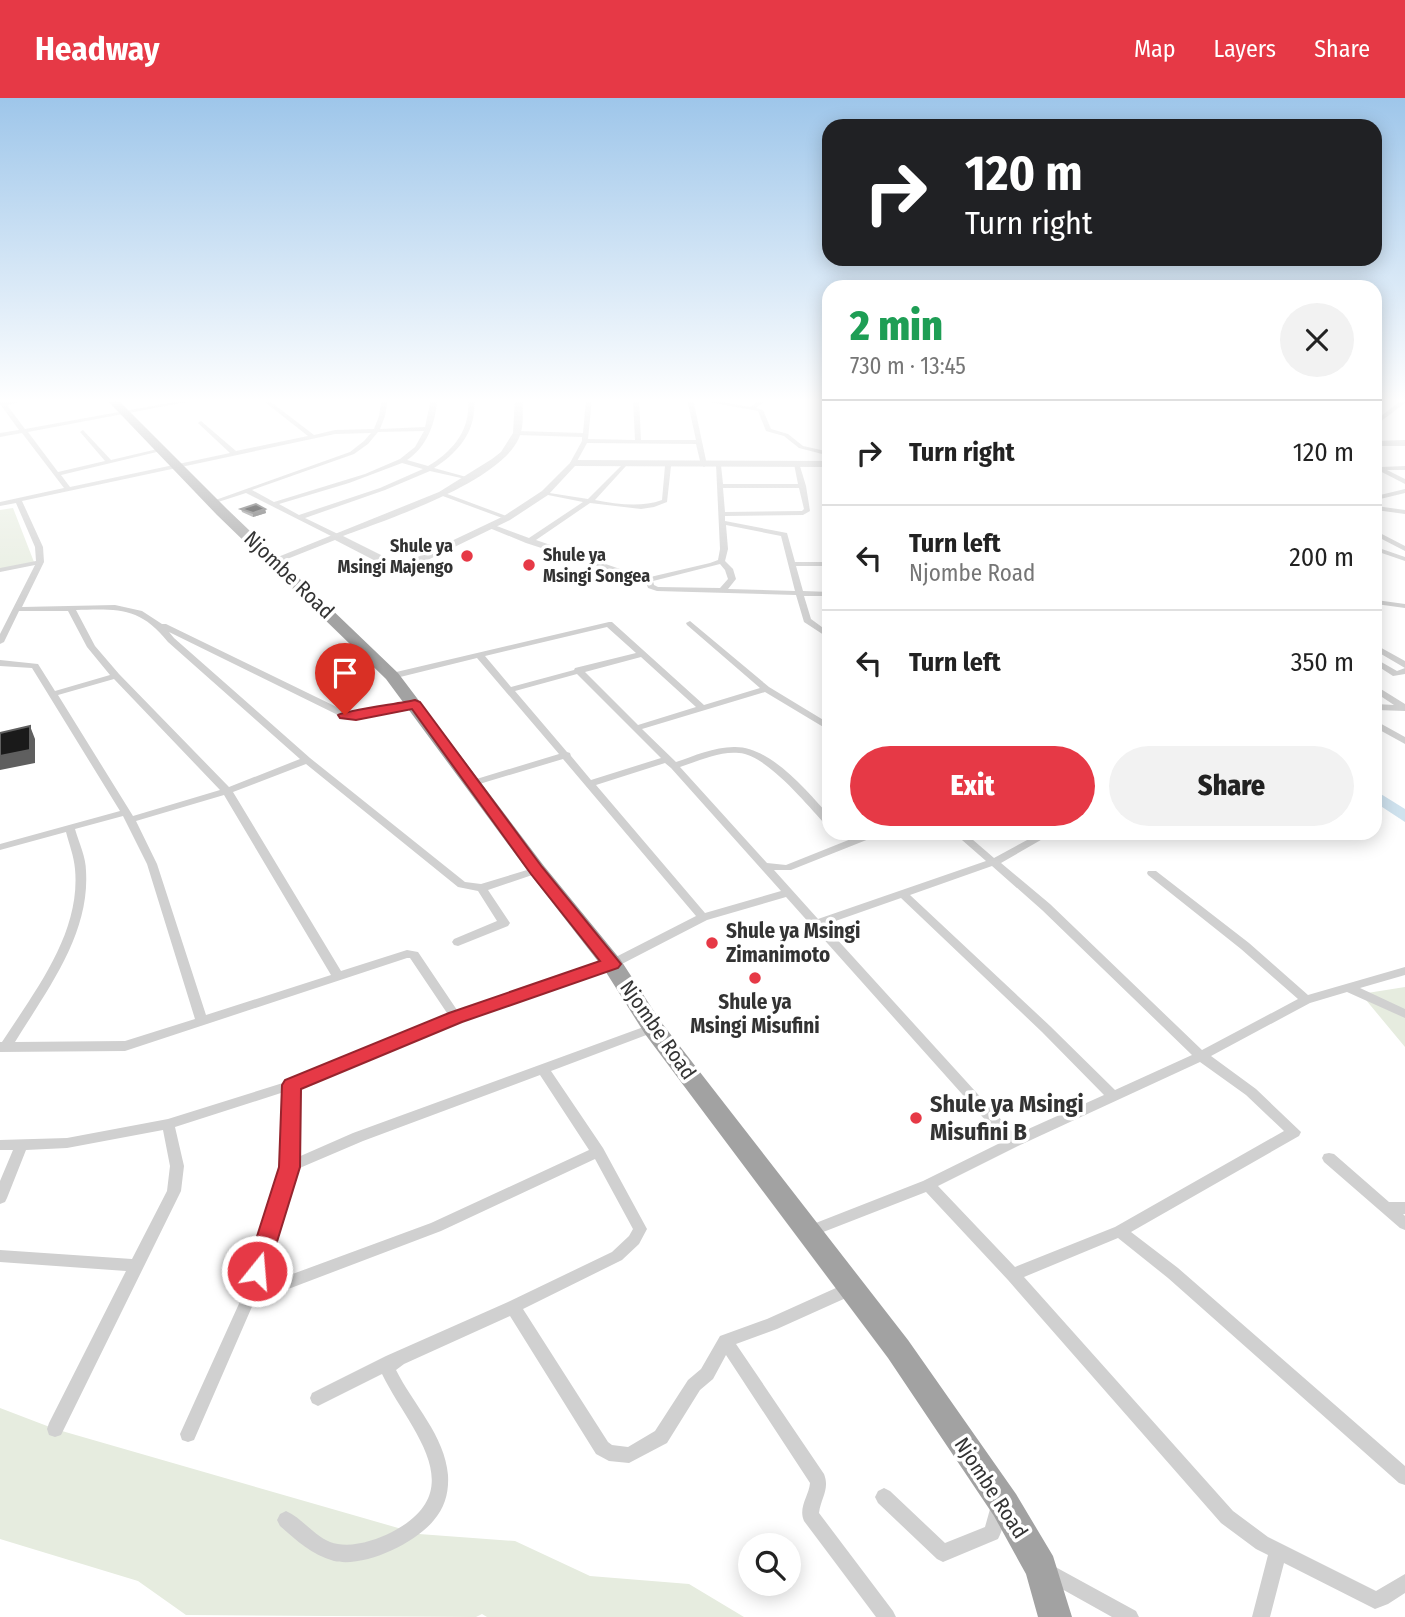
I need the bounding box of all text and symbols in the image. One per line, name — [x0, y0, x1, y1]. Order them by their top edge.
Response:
text: Headway — [35, 29, 159, 69]
text: Map — [1134, 35, 1176, 63]
text: Layers — [1214, 35, 1276, 63]
text: Share — [1314, 35, 1370, 63]
text: 120 m — [965, 144, 1083, 203]
icon: right — [850, 147, 941, 238]
text: Turn right — [965, 204, 1092, 242]
text: 2 min — [850, 301, 943, 351]
button: close — [1280, 303, 1354, 377]
text: 730 m · 13:45 — [850, 352, 966, 380]
icon: right — [850, 434, 888, 472]
text: Turn right — [909, 437, 1015, 468]
text: 120 m — [1293, 437, 1354, 468]
street label: Njombe Road — [239, 526, 339, 624]
text: Turn left — [909, 528, 1001, 559]
place label: Shule ya Msingi Majengo — [338, 535, 453, 578]
icon: left — [850, 539, 888, 577]
text: 200 m — [1289, 542, 1354, 573]
place label: Shule ya Msingi Songea — [543, 544, 650, 587]
marker: Shule ya Msingi Majengo — [459, 548, 475, 564]
marker: Shule ya Msingi Songea — [521, 557, 537, 573]
text: Njombe Road — [909, 559, 1035, 587]
pin — [315, 643, 375, 715]
icon: left — [850, 644, 888, 682]
text: Turn left — [909, 647, 1001, 678]
text: 350 m — [1291, 647, 1354, 678]
icon: arrive — [326, 654, 364, 692]
button: Exit — [850, 746, 1095, 826]
button: Share — [1109, 746, 1354, 826]
place label: Shule ya Msingi Zimanimoto — [726, 918, 860, 968]
marker: Shule ya Msingi Zimanimoto — [704, 935, 720, 951]
marker: Shule ya Msingi Misufini — [747, 970, 763, 986]
street label: Njombe Road — [614, 975, 702, 1085]
place label: Shule ya Msingi Misufini — [690, 989, 820, 1039]
place label: Shule ya Msingi Misufini B — [930, 1090, 1084, 1146]
marker: Shule ya Msingi Misufini B — [908, 1110, 924, 1126]
position arrow — [220, 1234, 294, 1308]
street label: Njombe Road — [949, 1433, 1033, 1543]
map controls — [738, 1533, 801, 1596]
button: search — [738, 1533, 801, 1596]

